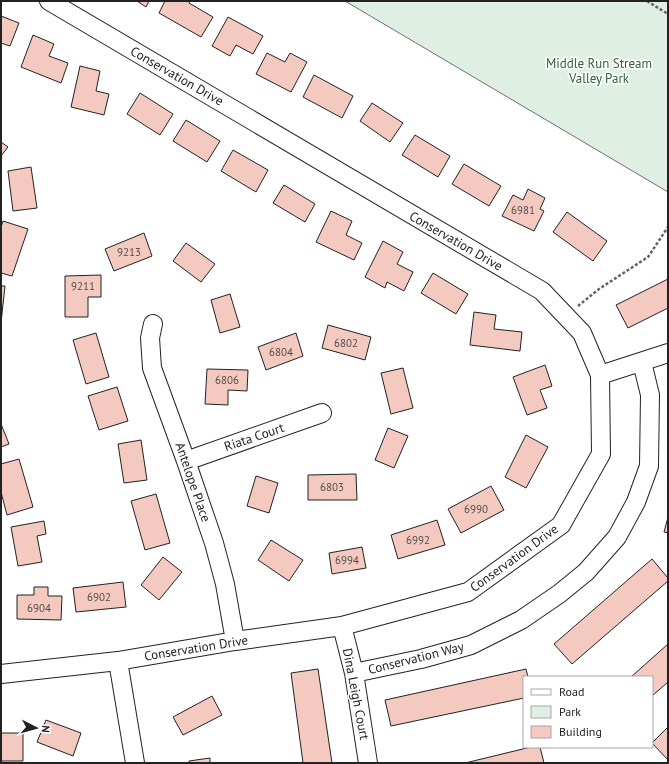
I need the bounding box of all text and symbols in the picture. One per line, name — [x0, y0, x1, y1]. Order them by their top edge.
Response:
street label: Conservation Drive — [127, 42, 227, 110]
park label: Middle Run Stream Valley Park — [546, 55, 652, 87]
house number: 6981 — [511, 203, 535, 217]
street label: Conservation Drive — [406, 207, 506, 275]
house number: 9213 — [117, 245, 141, 259]
house number: 9211 — [71, 279, 95, 293]
house number: 6802 — [334, 336, 358, 350]
house number: 6804 — [269, 345, 293, 359]
house number: 6806 — [215, 373, 239, 387]
street label: Riata Court — [222, 419, 287, 455]
street label: Antelope Place — [171, 440, 215, 524]
house number: 6803 — [320, 480, 344, 494]
house number: 6990 — [464, 502, 488, 516]
street label: Conservation Drive — [467, 520, 561, 596]
house number: 6992 — [406, 533, 430, 547]
house number: 6994 — [335, 553, 359, 567]
house number: 6902 — [87, 590, 111, 604]
house number: 6904 — [27, 601, 51, 615]
street label: Conservation Drive — [143, 631, 249, 665]
street label: Conservation Way — [366, 638, 466, 678]
street label: Dina Leigh Court — [339, 647, 373, 742]
legend — [523, 676, 653, 748]
text: Road — [559, 684, 584, 699]
text: Park — [559, 704, 581, 719]
north arrow — [16, 708, 56, 748]
text: Building — [559, 724, 602, 739]
text: N — [39, 725, 53, 733]

